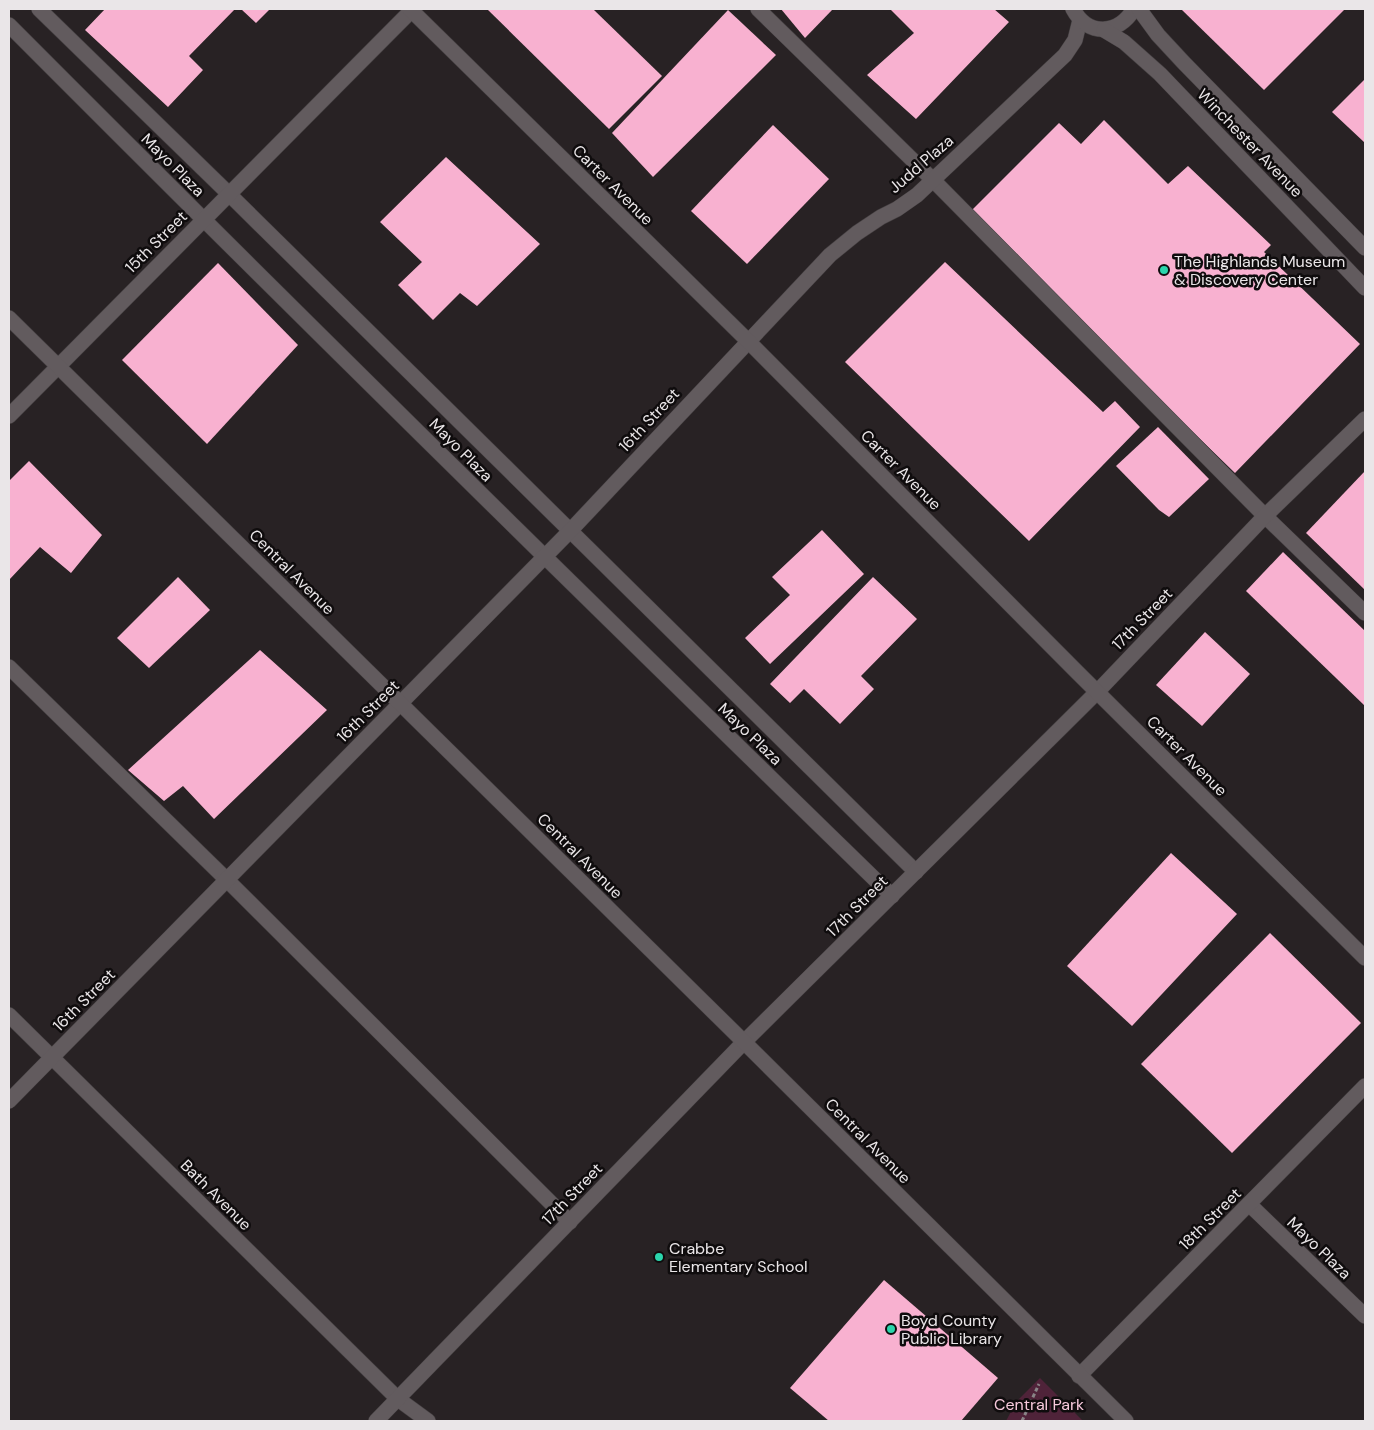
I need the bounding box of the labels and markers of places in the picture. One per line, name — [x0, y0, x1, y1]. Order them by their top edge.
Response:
place label: The Highlands Museum & Discovery Center — [1174, 251, 1345, 290]
marker: The Highlands Museum & Discovery Center — [1158, 264, 1170, 276]
place label: Crabbe Elementary School — [669, 1238, 807, 1277]
marker: Crabbe Elementary School — [653, 1251, 665, 1263]
place label: Boyd County Public Library — [901, 1310, 1002, 1349]
marker: Boyd County Public Library — [885, 1323, 897, 1335]

